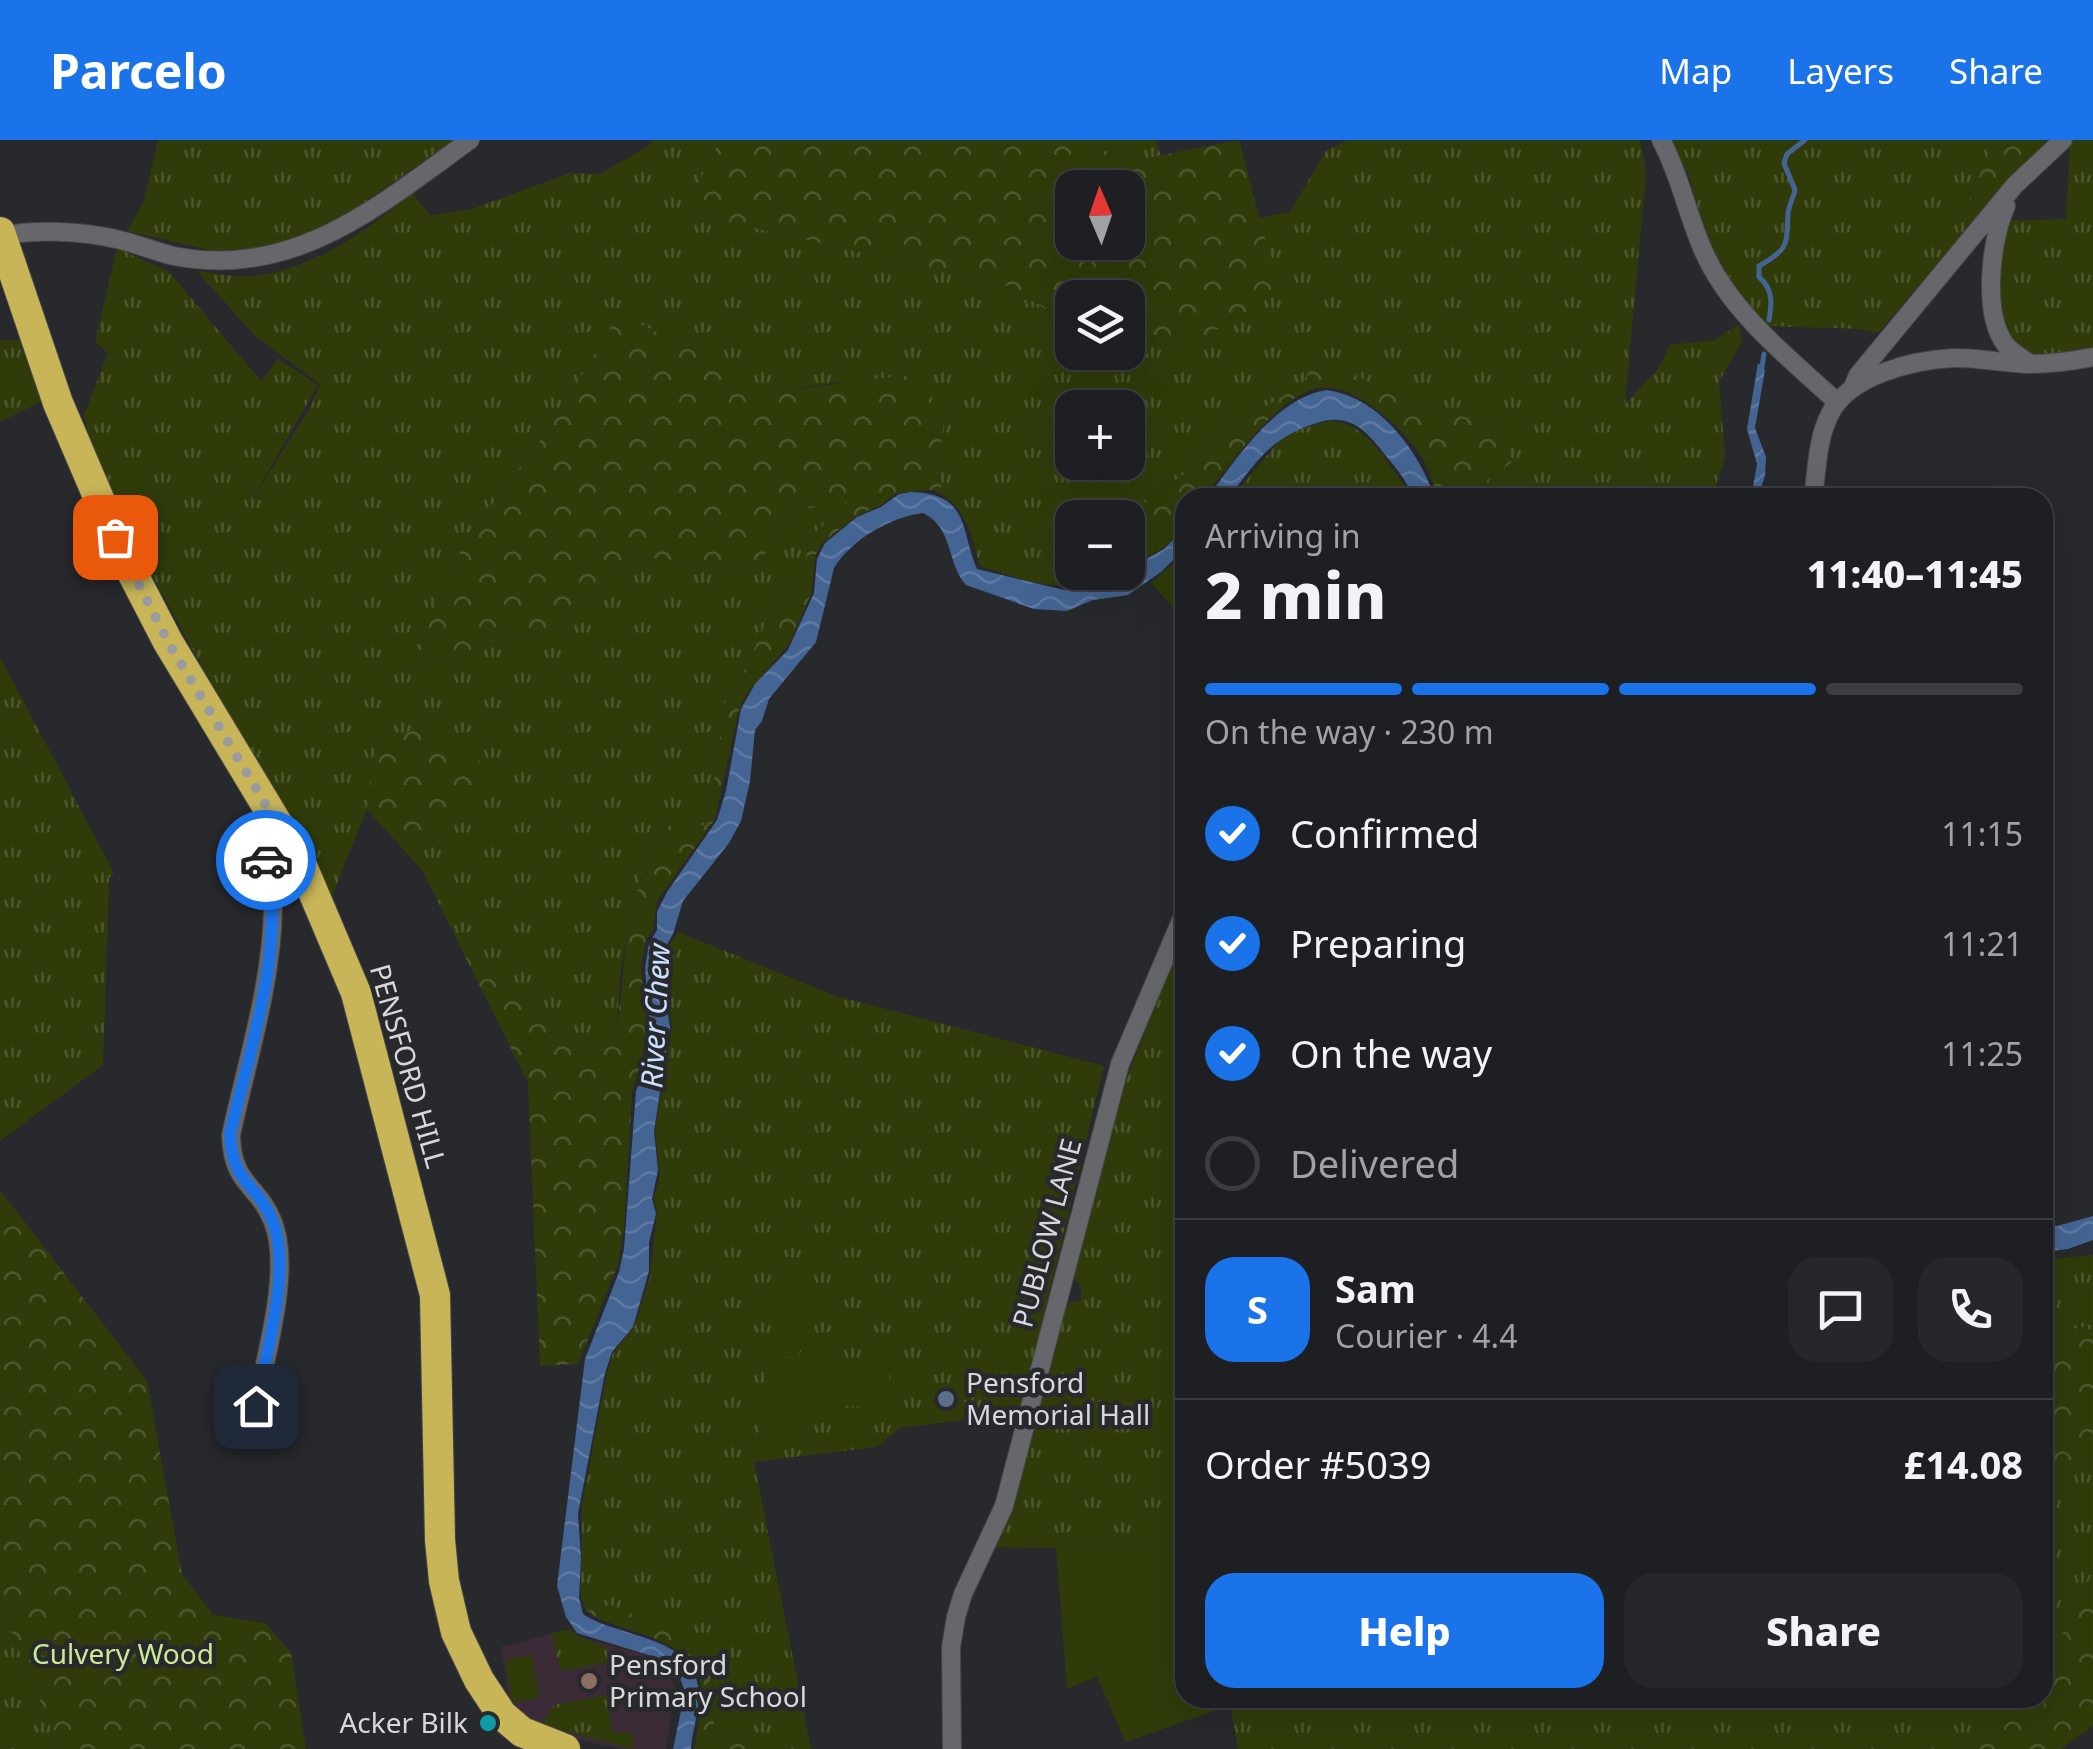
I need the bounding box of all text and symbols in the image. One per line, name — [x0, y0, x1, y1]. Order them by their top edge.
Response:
text: Parcelo — [50, 38, 227, 103]
text: Map — [1659, 47, 1732, 94]
text: Layers — [1787, 47, 1894, 94]
text: Share — [1949, 47, 2043, 94]
north arrow — [1055, 170, 1145, 260]
map controls — [1055, 170, 1145, 590]
button: layers — [1055, 280, 1145, 370]
button: + — [1055, 390, 1145, 480]
pin — [73, 495, 158, 580]
button: − — [1055, 500, 1145, 590]
icon: bag — [88, 510, 143, 565]
text: Arriving in — [1205, 514, 1360, 557]
text: 11:40–11:45 — [1807, 547, 2023, 599]
text: 2 min — [1205, 550, 1387, 638]
text: On the way · 230 m — [1205, 710, 1494, 753]
icon: check — [1205, 806, 1260, 861]
text: Confirmed — [1290, 807, 1479, 859]
courier — [216, 810, 316, 910]
text: 11:15 — [1941, 812, 2023, 855]
icon: car — [239, 833, 294, 888]
icon: check — [1205, 916, 1260, 971]
text: Preparing — [1290, 917, 1466, 969]
text: 11:21 — [1941, 922, 2023, 965]
water label: River Chew — [630, 941, 679, 1089]
street label: PENSFORD HILL — [362, 959, 456, 1172]
icon: check — [1205, 1026, 1260, 1081]
text: On the way — [1290, 1027, 1492, 1079]
text: 11:25 — [1941, 1032, 2023, 1075]
street label: PUBLOW LANE — [1003, 1134, 1089, 1331]
text: Delivered — [1290, 1137, 1459, 1189]
button: chat — [1788, 1257, 1893, 1362]
button: phone — [1918, 1257, 2023, 1362]
text: Sam — [1335, 1262, 1416, 1314]
text: S — [1247, 1283, 1268, 1335]
text: Courier · 4.4 — [1335, 1314, 1518, 1357]
place label: Pensford Memorial Hall — [966, 1363, 1150, 1433]
pin — [214, 1364, 299, 1449]
icon: home — [229, 1379, 284, 1434]
marker: Pensford Memorial Hall — [935, 1388, 957, 1410]
text: Order #5039 — [1205, 1438, 1431, 1490]
text: £14.08 — [1904, 1438, 2023, 1490]
button: Help — [1205, 1573, 1604, 1688]
button: Share — [1624, 1573, 2023, 1688]
park label: Culvery Wood — [32, 1634, 214, 1672]
place label: Pensford Primary School — [609, 1645, 807, 1715]
marker: Pensford Primary School — [578, 1670, 600, 1692]
place label: Acker Bilk — [339, 1703, 468, 1741]
marker: Acker Bilk — [477, 1712, 499, 1734]

